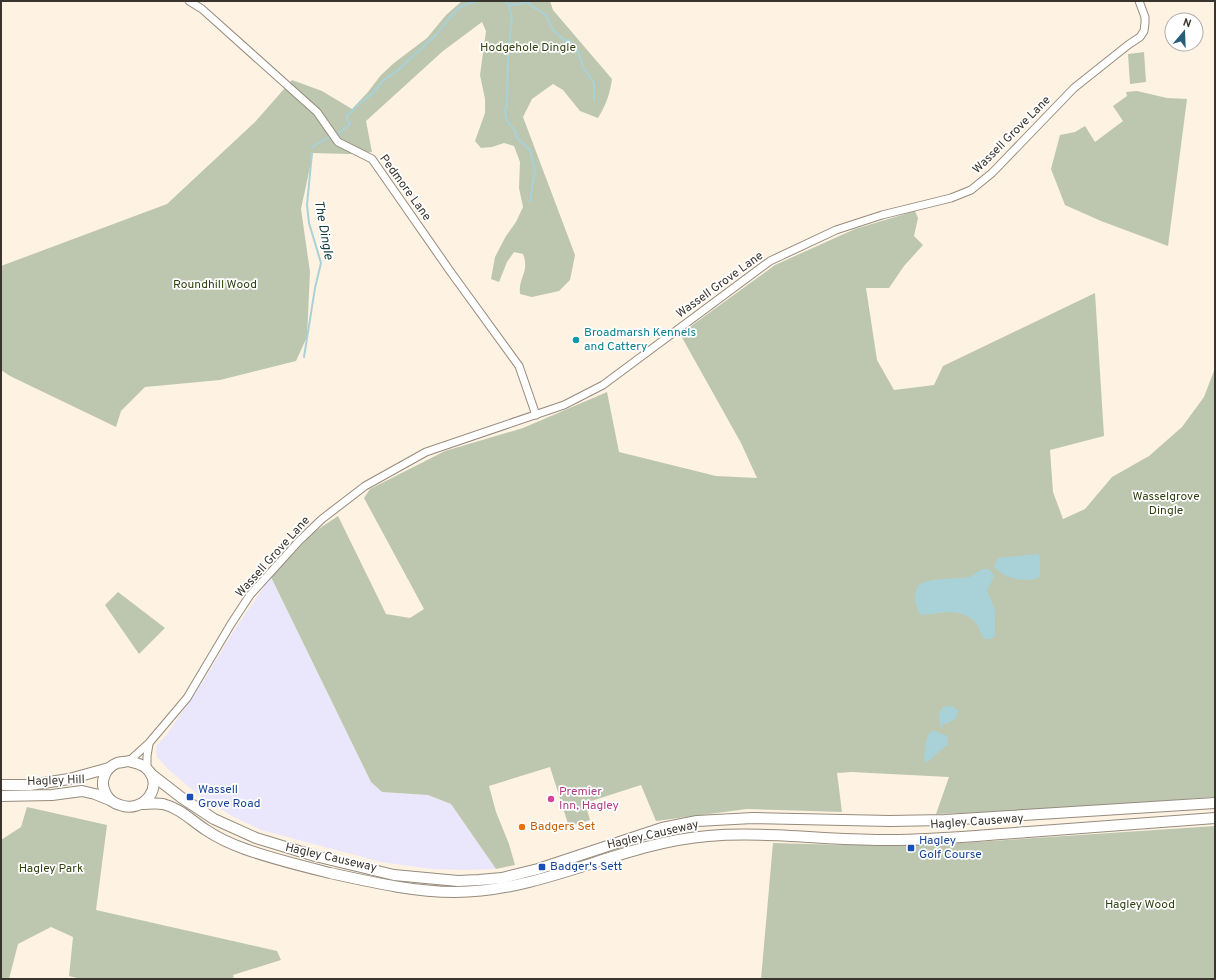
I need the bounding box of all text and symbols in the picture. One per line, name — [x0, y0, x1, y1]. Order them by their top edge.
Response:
north arrow — [1164, 12, 1204, 52]
text: N — [1181, 16, 1193, 31]
park label: Hodgehole Dingle — [480, 40, 576, 56]
street label: Wassell Grove Lane — [970, 93, 1054, 177]
street label: Pedmore Lane — [376, 152, 434, 224]
water label: The Dingle — [310, 199, 336, 261]
street label: Wassell Grove Lane — [673, 248, 767, 322]
park label: Roundhill Wood — [173, 277, 257, 293]
place label: Broadmarsh Kennels and Cattery — [584, 325, 696, 355]
marker: Broadmarsh Kennels and Cattery — [571, 335, 581, 345]
park label: Wasselgrove Dingle — [1132, 489, 1200, 519]
street label: Wassell Grove Lane — [232, 513, 314, 601]
street label: Hagley Hill — [27, 772, 85, 790]
place label: Wassell Grove Road — [198, 782, 260, 812]
place label: Premier Inn, Hagley — [559, 784, 619, 814]
marker: Wassell Grove Road — [185, 792, 195, 802]
marker: Premier Inn, Hagley — [546, 794, 556, 804]
street label: Hagley Causeway — [930, 811, 1024, 833]
street label: Hagley Causeway — [606, 817, 700, 853]
place label: Badgers Set — [530, 819, 595, 835]
marker: Badgers Set — [517, 822, 527, 832]
place label: Hagley Golf Course — [919, 833, 982, 863]
street label: Hagley Causeway — [284, 840, 378, 876]
marker: Hagley Golf Course — [906, 843, 916, 853]
place label: Badger's Sett — [550, 859, 622, 875]
park label: Hagley Park — [19, 861, 83, 877]
marker: Badger's Sett — [537, 862, 547, 872]
park label: Hagley Wood — [1105, 897, 1175, 913]

